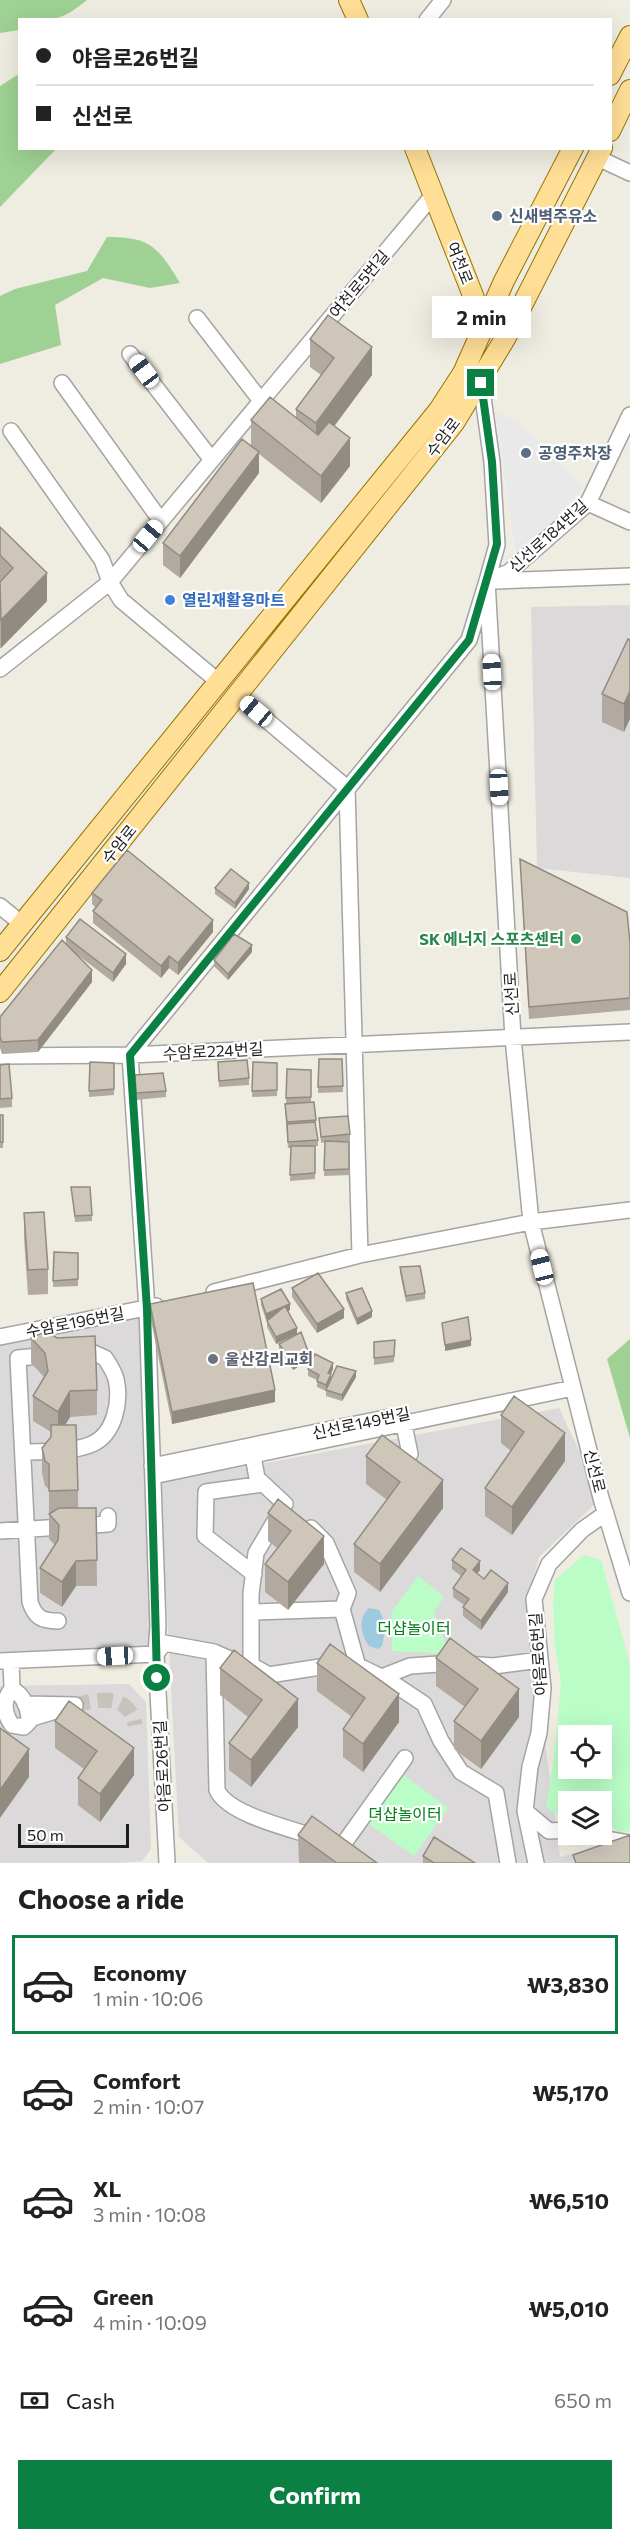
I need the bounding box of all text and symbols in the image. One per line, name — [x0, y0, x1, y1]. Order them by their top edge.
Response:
text: 야음로26번길 — [72, 44, 199, 71]
text: 신선로 — [72, 102, 133, 129]
place label: 신새벽주유소 — [509, 206, 598, 225]
marker: 신새벽주유소 — [490, 209, 504, 223]
street label: 여천로 — [443, 239, 478, 287]
street label: 여천로5번길 — [325, 246, 393, 321]
callout: 2 min — [432, 296, 530, 338]
text: 2 min — [457, 305, 506, 329]
car — [126, 351, 162, 391]
route end — [467, 369, 494, 396]
street label: 수암로 — [422, 413, 464, 460]
place label: 공영주차장 — [538, 443, 612, 462]
marker: 공영주차장 — [519, 446, 533, 460]
street label: 신선로184번길 — [504, 495, 591, 576]
car — [130, 516, 166, 556]
place label: 열린재활용마트 — [182, 590, 285, 609]
marker: 열린재활용마트 — [163, 593, 177, 607]
car — [482, 654, 502, 690]
car — [236, 693, 276, 729]
car — [489, 769, 509, 805]
street label: 수암로 — [97, 820, 140, 867]
place label: SK 에너지 스포츠센터 — [419, 929, 564, 948]
marker: SK 에너지 스포츠센터 — [569, 932, 583, 946]
street label: 신선로 — [500, 971, 521, 1017]
street label: 수암로224번길 — [162, 1038, 264, 1063]
car — [529, 1247, 555, 1287]
street label: 수암로196번길 — [24, 1303, 126, 1340]
place label: 울산감리교회 — [225, 1349, 313, 1368]
marker: 울산감리교회 — [206, 1352, 220, 1366]
street label: 신선로149번길 — [310, 1403, 412, 1442]
street label: 신선로 — [581, 1447, 610, 1495]
street label: 야음로6번길 — [525, 1612, 550, 1696]
park label: 더샵놀이터 — [377, 1618, 451, 1637]
car — [97, 1646, 133, 1666]
route start — [143, 1664, 170, 1691]
street label: 야음로26번길 — [150, 1720, 173, 1813]
map controls — [558, 1725, 612, 1845]
button: locate — [558, 1725, 612, 1779]
button: layers — [558, 1791, 612, 1845]
park label: 뎌샵놀이터 — [368, 1804, 442, 1823]
scale bar — [18, 1821, 129, 1848]
text: 50 m — [27, 1825, 64, 1844]
text: Choose a ride — [18, 1882, 184, 1915]
icon: car — [21, 1958, 75, 2012]
text: Economy — [93, 1959, 187, 1986]
text: ₩3,830 — [527, 1971, 609, 1998]
text: 1 min · 10:06 — [93, 1986, 203, 2010]
icon: car — [21, 2066, 75, 2120]
text: Comfort — [93, 2067, 181, 2094]
text: ₩5,170 — [532, 2079, 609, 2106]
text: 2 min · 10:07 — [93, 2094, 204, 2118]
icon: car — [21, 2174, 75, 2228]
text: XL — [93, 2175, 121, 2202]
text: ₩6,510 — [529, 2187, 609, 2214]
text: 3 min · 10:08 — [93, 2202, 206, 2226]
icon: car — [21, 2282, 75, 2336]
text: Green — [93, 2283, 154, 2310]
text: ₩5,010 — [528, 2295, 609, 2322]
text: 4 min · 10:09 — [93, 2310, 207, 2334]
icon: cash — [18, 2384, 51, 2417]
text: Cash — [66, 2387, 115, 2414]
text: 650 m — [554, 2388, 612, 2412]
button: Confirm — [18, 2460, 612, 2529]

